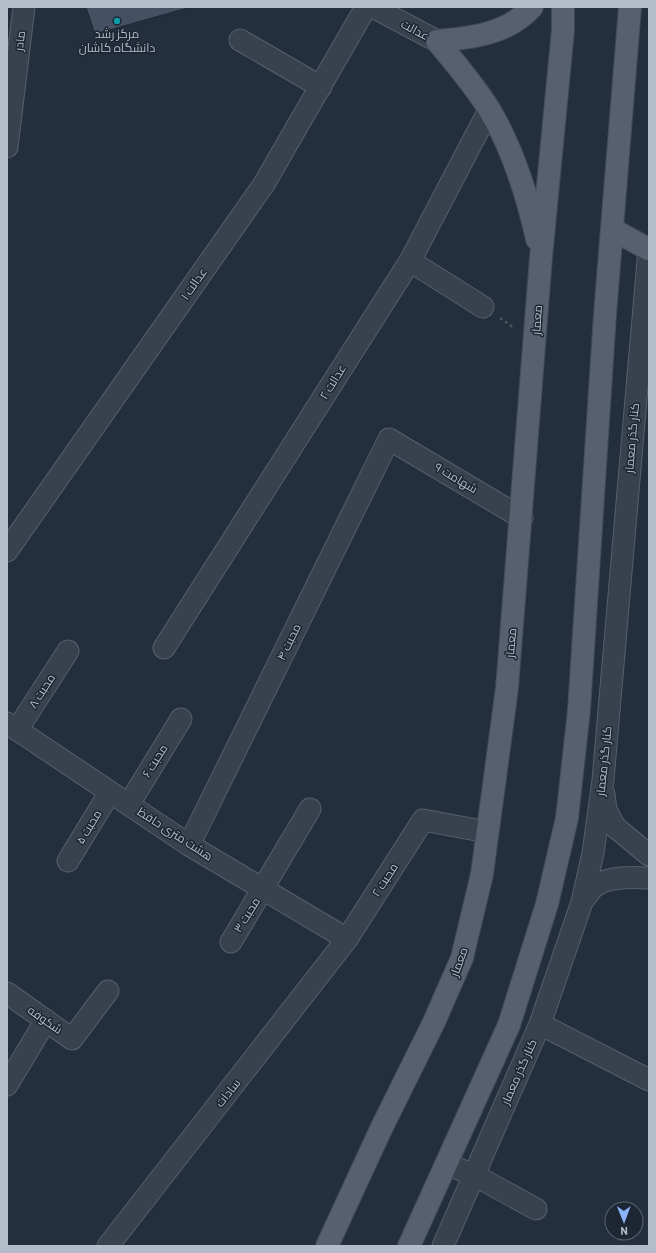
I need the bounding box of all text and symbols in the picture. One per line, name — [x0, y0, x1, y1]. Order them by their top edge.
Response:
marker: مرکز رشد دانشگاه کاشان — [112, 16, 122, 26]
street label: عدالت — [399, 16, 432, 42]
place label: مرکز رشد دانشگاه کاشان — [79, 26, 155, 55]
street label: مادر — [11, 30, 28, 53]
street label: عدالت ۱ — [177, 265, 209, 302]
street label: معمار — [528, 304, 545, 337]
street label: عدالت ۲ — [316, 361, 348, 402]
street label: کنار گذر معمار — [621, 402, 642, 475]
street label: شهامت ۹ — [432, 459, 481, 496]
street label: محبت ۴ — [273, 621, 304, 662]
street label: معمار — [502, 627, 519, 660]
street label: محبت ۸ — [25, 671, 58, 711]
street label: کنار گذر معمار — [592, 725, 615, 798]
street label: محبت ۶ — [139, 741, 171, 780]
street label: هشت متری حافظ — [135, 804, 216, 864]
street label: محبت ۵ — [73, 807, 105, 847]
street label: محبت ۲ — [368, 860, 401, 899]
street label: محبت ۳ — [230, 894, 263, 935]
street label: معمار — [446, 945, 471, 979]
street label: شکوفه — [25, 1002, 66, 1037]
street label: کنار گذر معمار — [497, 1037, 540, 1108]
street label: سادات — [212, 1075, 243, 1109]
north arrow — [604, 1201, 644, 1241]
text: N — [620, 1225, 628, 1238]

